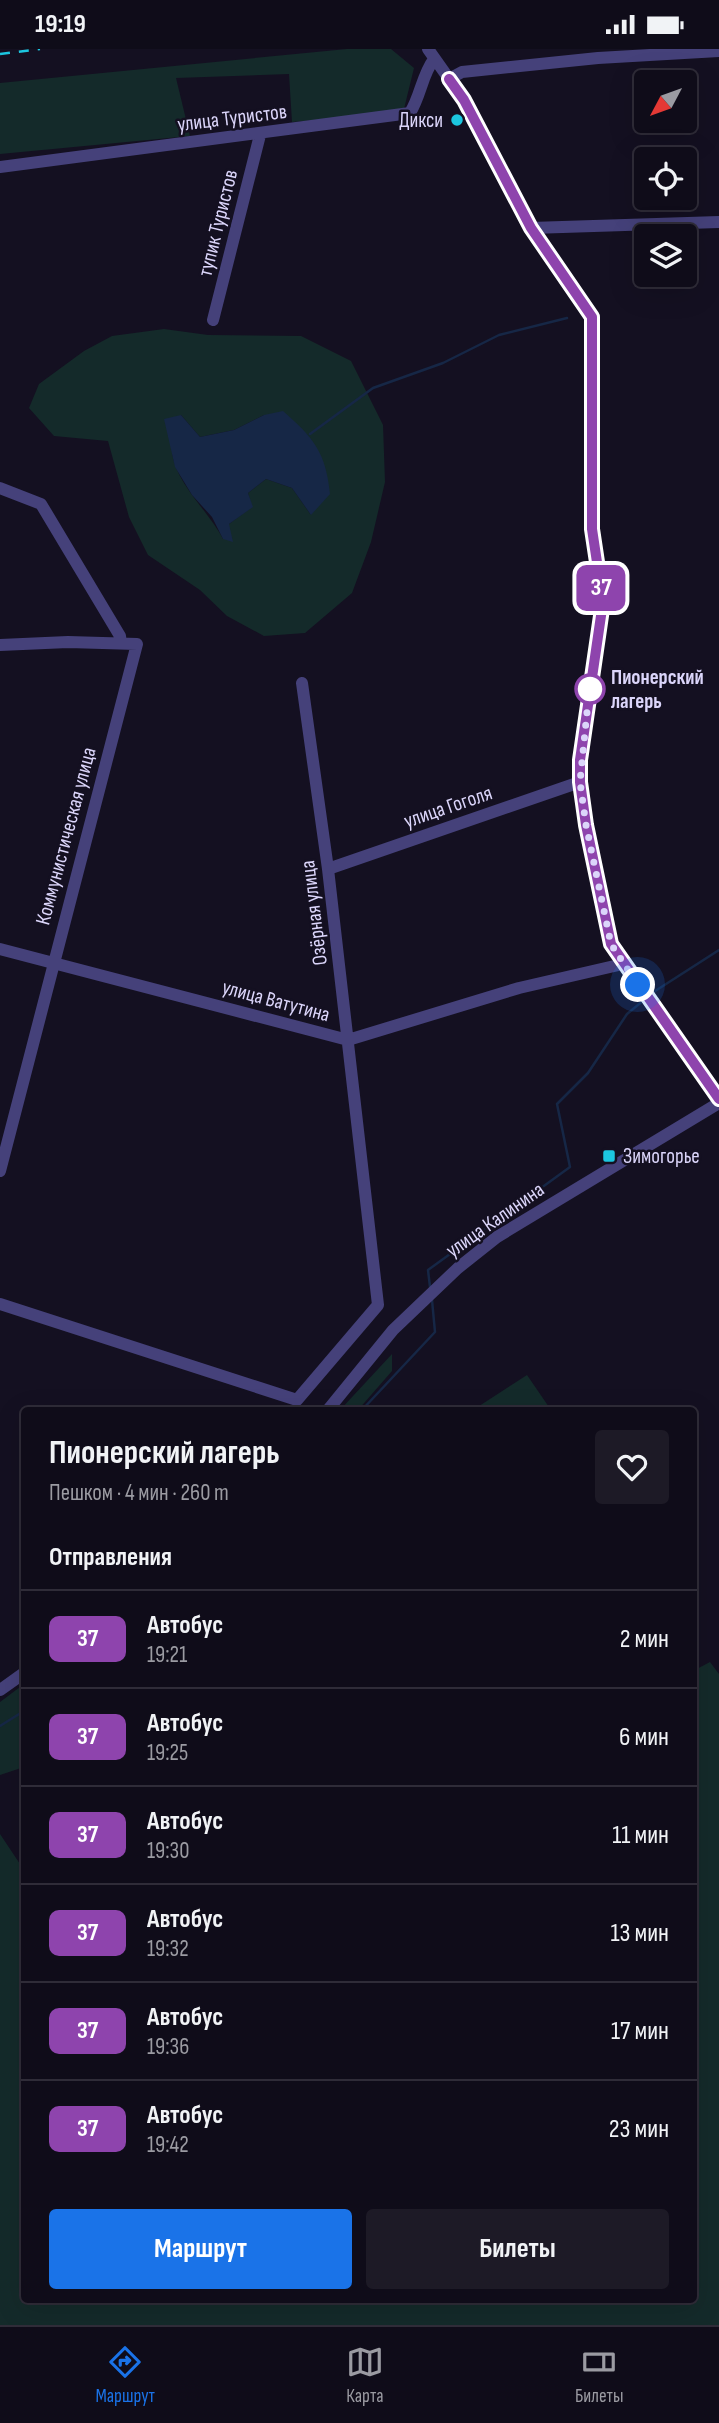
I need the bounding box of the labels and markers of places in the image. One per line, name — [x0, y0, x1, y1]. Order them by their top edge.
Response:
place label: Дикси — [399, 108, 443, 133]
marker: Дикси — [449, 112, 465, 128]
place label: Пионерский лагерь — [611, 665, 704, 714]
marker: Пионерский лагерь — [575, 674, 605, 704]
place label: Зимогорье — [623, 1144, 700, 1169]
marker: Зимогорье — [601, 1148, 617, 1164]

